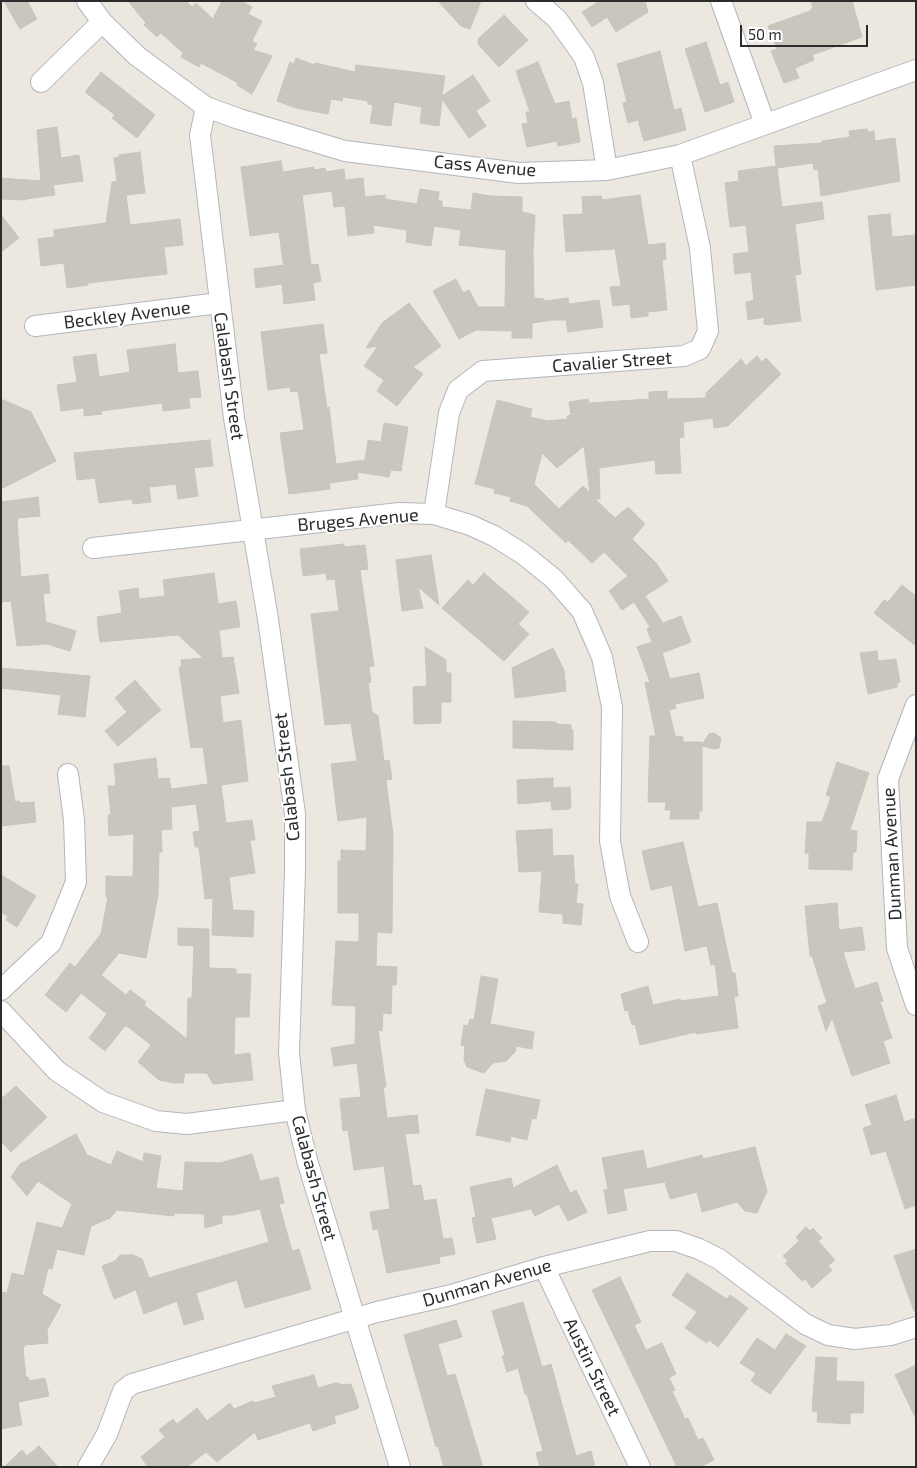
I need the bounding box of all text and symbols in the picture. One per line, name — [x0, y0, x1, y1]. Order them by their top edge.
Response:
scale bar — [742, 15, 870, 47]
text: 50 m — [748, 25, 782, 43]
street label: Cass Avenue — [433, 151, 537, 181]
street label: Beckley Avenue — [62, 297, 192, 333]
street label: Calabash Street — [209, 311, 249, 441]
street label: Cavalier Street — [551, 347, 673, 377]
street label: Bruges Avenue — [296, 504, 420, 536]
street label: Calabash Street — [270, 712, 304, 842]
street label: Dunman Avenue — [878, 787, 906, 921]
street label: Calabash Street — [287, 1113, 341, 1243]
street label: Dunman Avenue — [420, 1254, 554, 1312]
street label: Austin Street — [559, 1314, 625, 1420]

